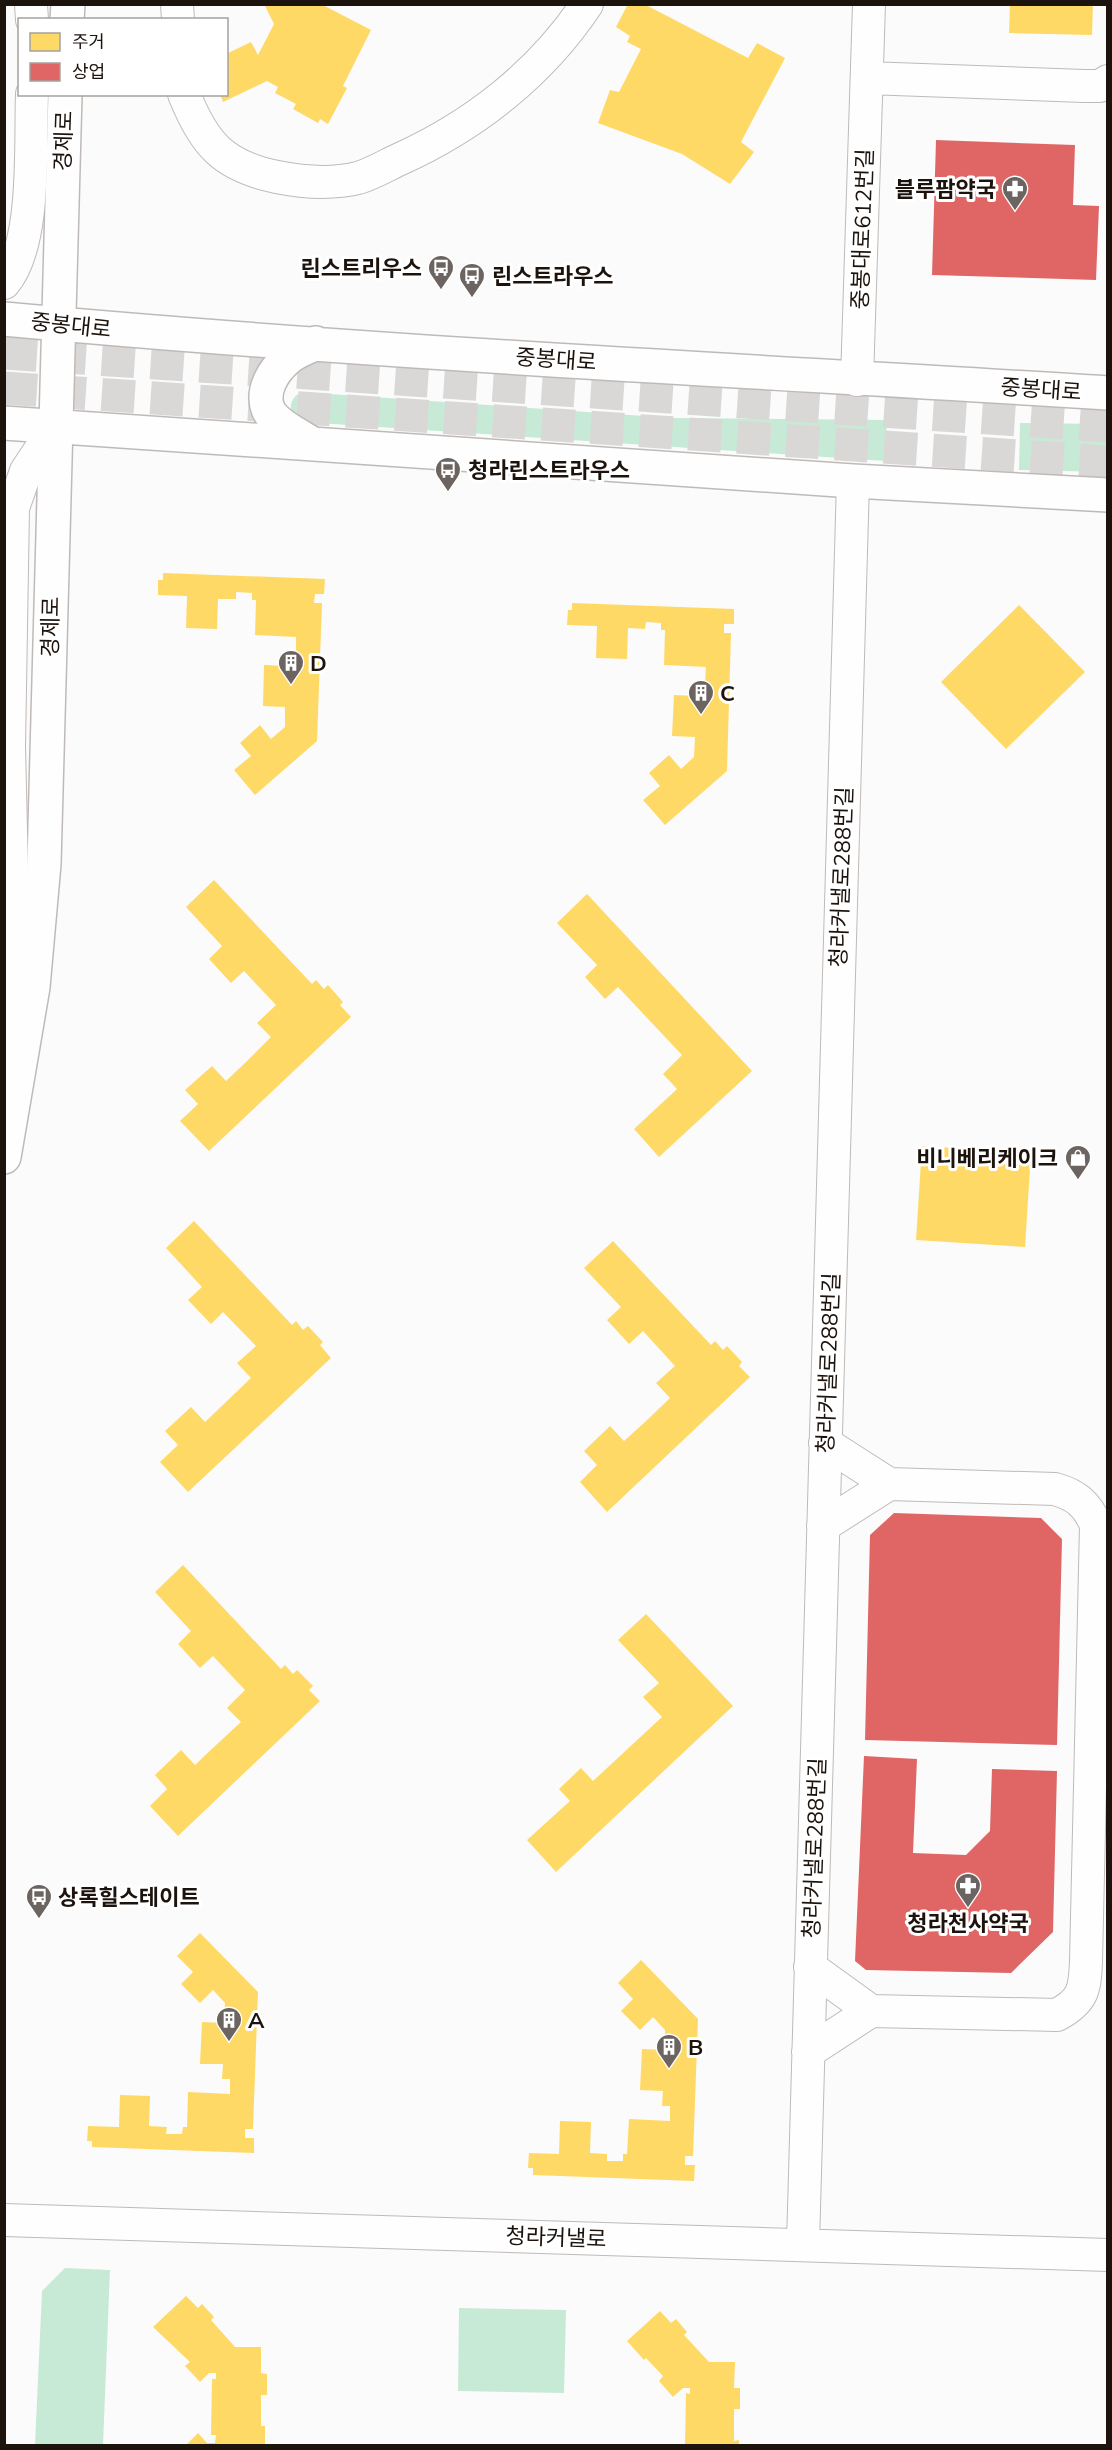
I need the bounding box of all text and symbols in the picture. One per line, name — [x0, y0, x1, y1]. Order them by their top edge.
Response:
legend — [18, 18, 228, 96]
text: 주거 — [72, 30, 105, 53]
text: 상업 — [72, 60, 105, 83]
street label: 경제로 — [48, 110, 78, 172]
street label: 중봉대로612번길 — [845, 148, 879, 310]
pharmacy icon: 블루팜약국 — [1000, 174, 1030, 212]
place label: 블루팜약국 — [895, 175, 996, 203]
bus stop icon: 린스트리우스 — [426, 253, 456, 291]
place label: 린스트리우스 — [301, 254, 422, 282]
bus stop icon: 린스트라우스 — [457, 261, 487, 299]
place label: 린스트라우스 — [492, 262, 613, 290]
street label: 중봉대로 — [29, 307, 113, 343]
street label: 중봉대로 — [515, 342, 597, 376]
street label: 중봉대로 — [1000, 372, 1082, 406]
bus stop icon: 청라린스트라우스 — [433, 455, 463, 493]
place label: 청라린스트라우스 — [468, 456, 630, 484]
street label: 경제로 — [35, 596, 65, 658]
building icon: D — [276, 648, 306, 686]
place label: D — [310, 649, 327, 677]
building icon: C — [686, 678, 716, 716]
place label: C — [720, 679, 735, 707]
street label: 청라커낼로288번길 — [824, 786, 858, 968]
shop icon: 비니베리케이크 — [1063, 1143, 1093, 1181]
place label: 비니베리케이크 — [916, 1144, 1058, 1172]
street label: 청라커낼로288번길 — [811, 1272, 845, 1454]
street label: 청라커낼로288번길 — [797, 1757, 831, 1939]
pharmacy icon: 청라천사약국 — [953, 1871, 983, 1909]
bus stop icon: 상록힐스테이트 — [24, 1882, 54, 1920]
place label: 상록힐스테이트 — [58, 1883, 200, 1911]
place label: 청라천사약국 — [907, 1909, 1029, 1937]
building icon: A — [214, 2005, 244, 2043]
place label: A — [248, 2006, 265, 2034]
building icon: B — [654, 2032, 684, 2070]
place label: B — [688, 2033, 703, 2061]
street label: 청라커낼로 — [505, 2221, 607, 2253]

